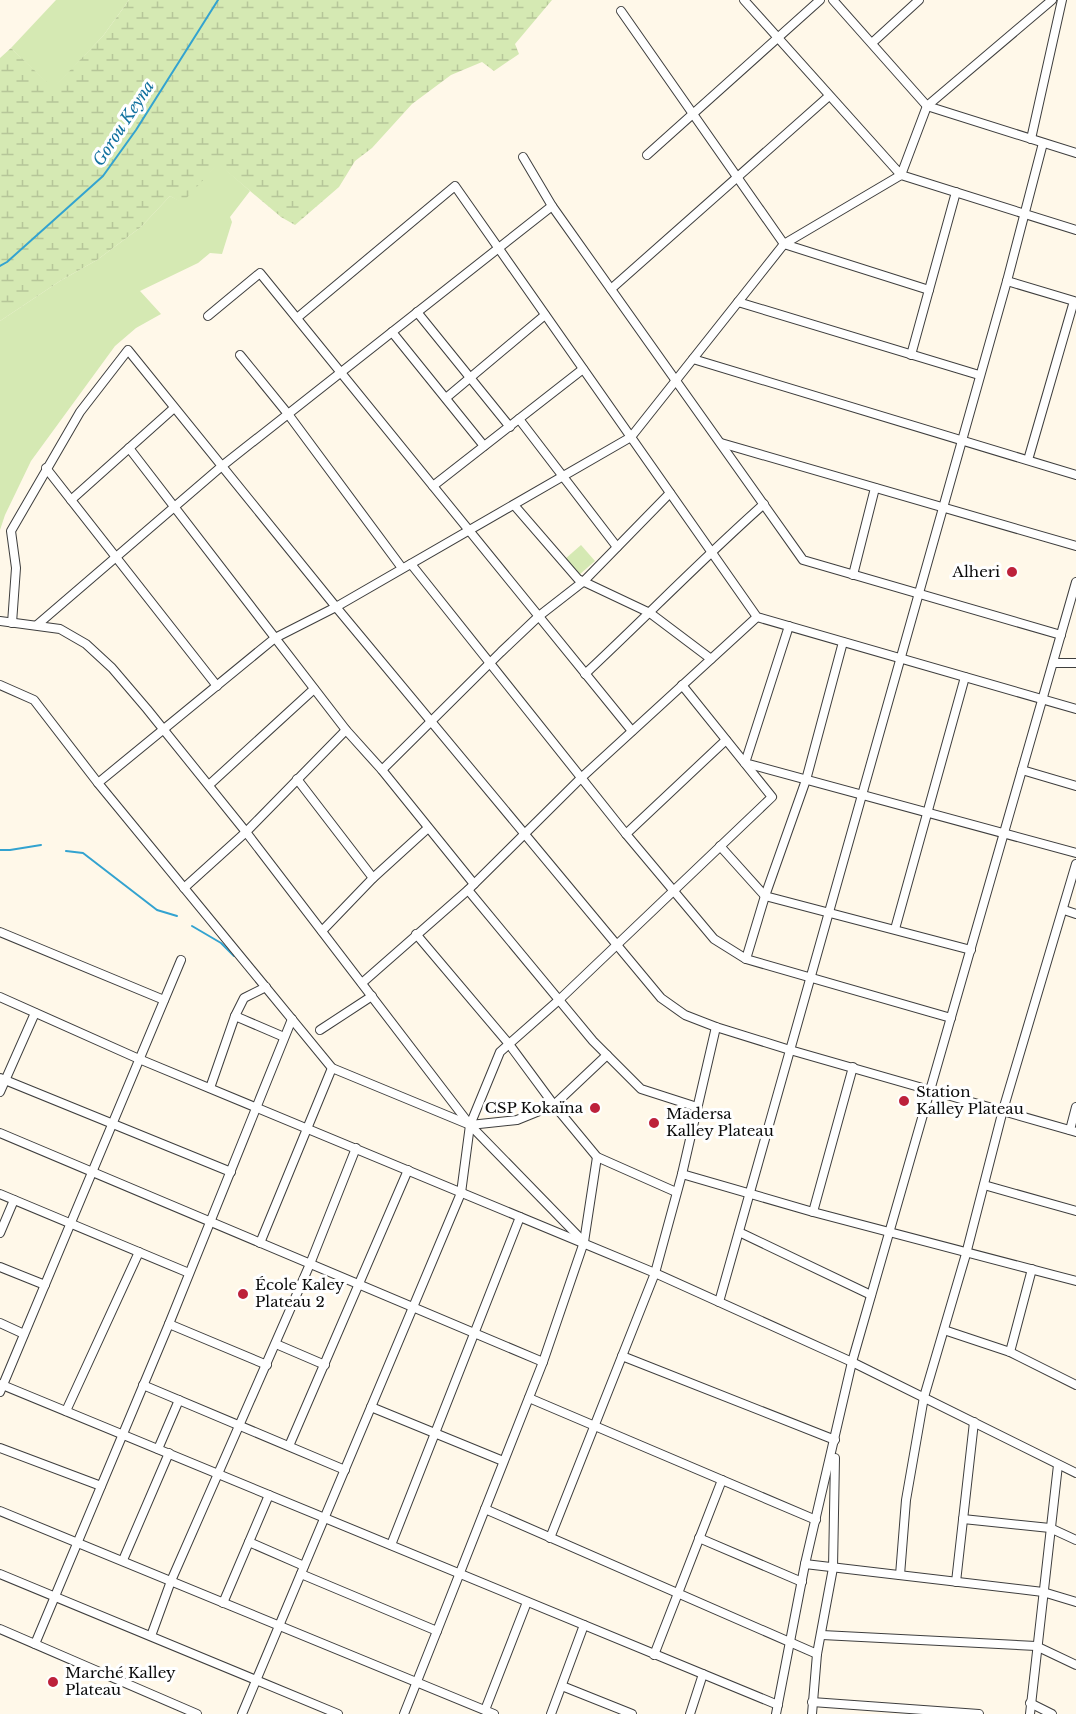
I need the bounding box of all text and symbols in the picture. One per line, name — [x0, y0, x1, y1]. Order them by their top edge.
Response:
water label: Gorou Keyna — [88, 77, 158, 169]
place label: Alheri — [951, 562, 1000, 581]
marker: Alheri — [1005, 565, 1019, 579]
place label: Station Kalley Plateau — [916, 1082, 1024, 1118]
marker: Station Kalley Plateau — [897, 1094, 911, 1108]
place label: CSP Kokaïna — [485, 1098, 584, 1117]
marker: CSP Kokaïna — [588, 1101, 602, 1115]
place label: Madersa Kalley Plateau — [666, 1104, 774, 1140]
marker: Madersa Kalley Plateau — [647, 1116, 661, 1130]
place label: École Kaley Plateau 2 — [255, 1275, 345, 1311]
marker: École Kaley Plateau 2 — [236, 1287, 250, 1301]
place label: Marché Kalley Plateau — [65, 1663, 176, 1699]
marker: Marché Kalley Plateau — [46, 1675, 60, 1689]

